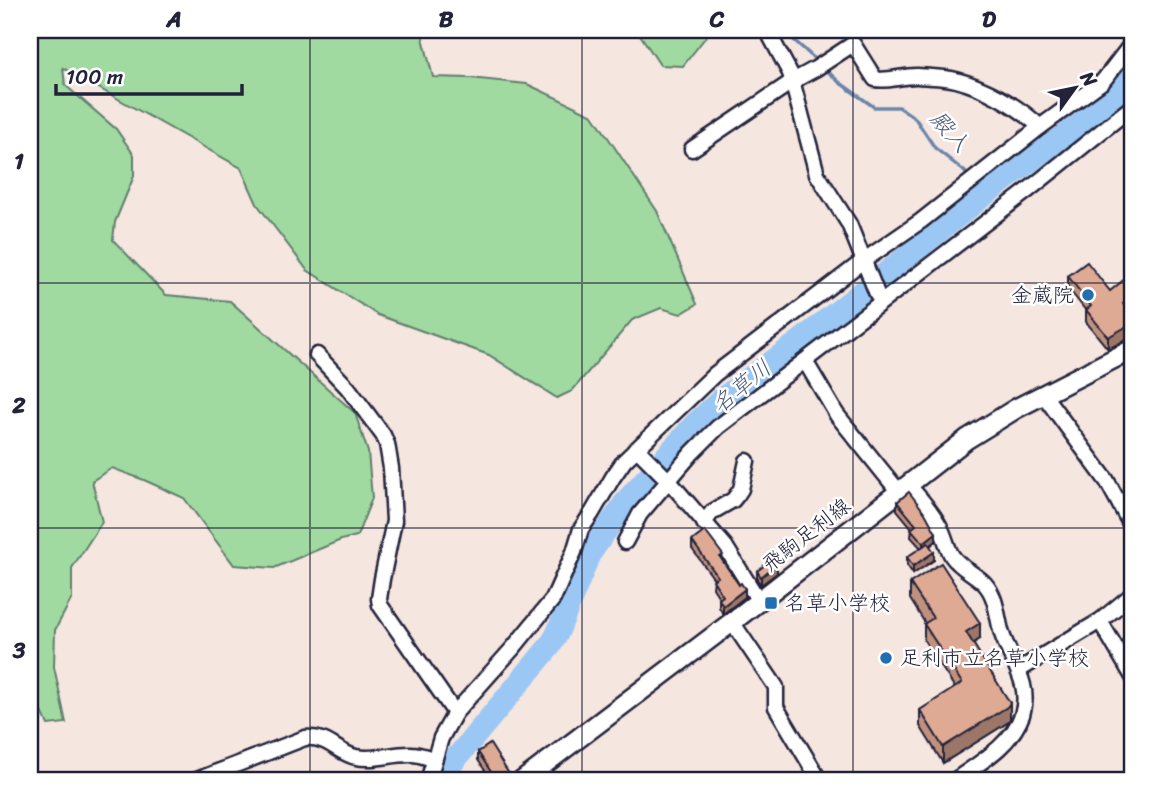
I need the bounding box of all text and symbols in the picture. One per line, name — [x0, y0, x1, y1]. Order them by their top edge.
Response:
text: A — [165, 0, 182, 40]
text: B — [439, 0, 454, 40]
text: C — [709, 0, 725, 40]
text: D — [982, 0, 997, 40]
scale bar — [56, 52, 242, 96]
north arrow — [1040, 52, 1110, 122]
text: 100 m — [66, 58, 123, 96]
text: N — [1071, 64, 1107, 94]
water label: 殿入 — [919, 101, 980, 162]
text: 1 — [14, 141, 24, 182]
place label: 金蔵院 — [1011, 276, 1074, 314]
marker: 金蔵院 — [1080, 287, 1096, 303]
water label: 名草川 — [702, 349, 781, 424]
text: 2 — [11, 385, 26, 426]
street label: 飛駒足利線 — [753, 488, 859, 582]
place label: 名草小学校 — [785, 584, 890, 622]
marker: 名草小学校 — [763, 595, 779, 611]
text: 3 — [12, 630, 26, 671]
place label: 足利市立名草小学校 — [900, 639, 1089, 677]
marker: 足利市立名草小学校 — [878, 650, 894, 666]

